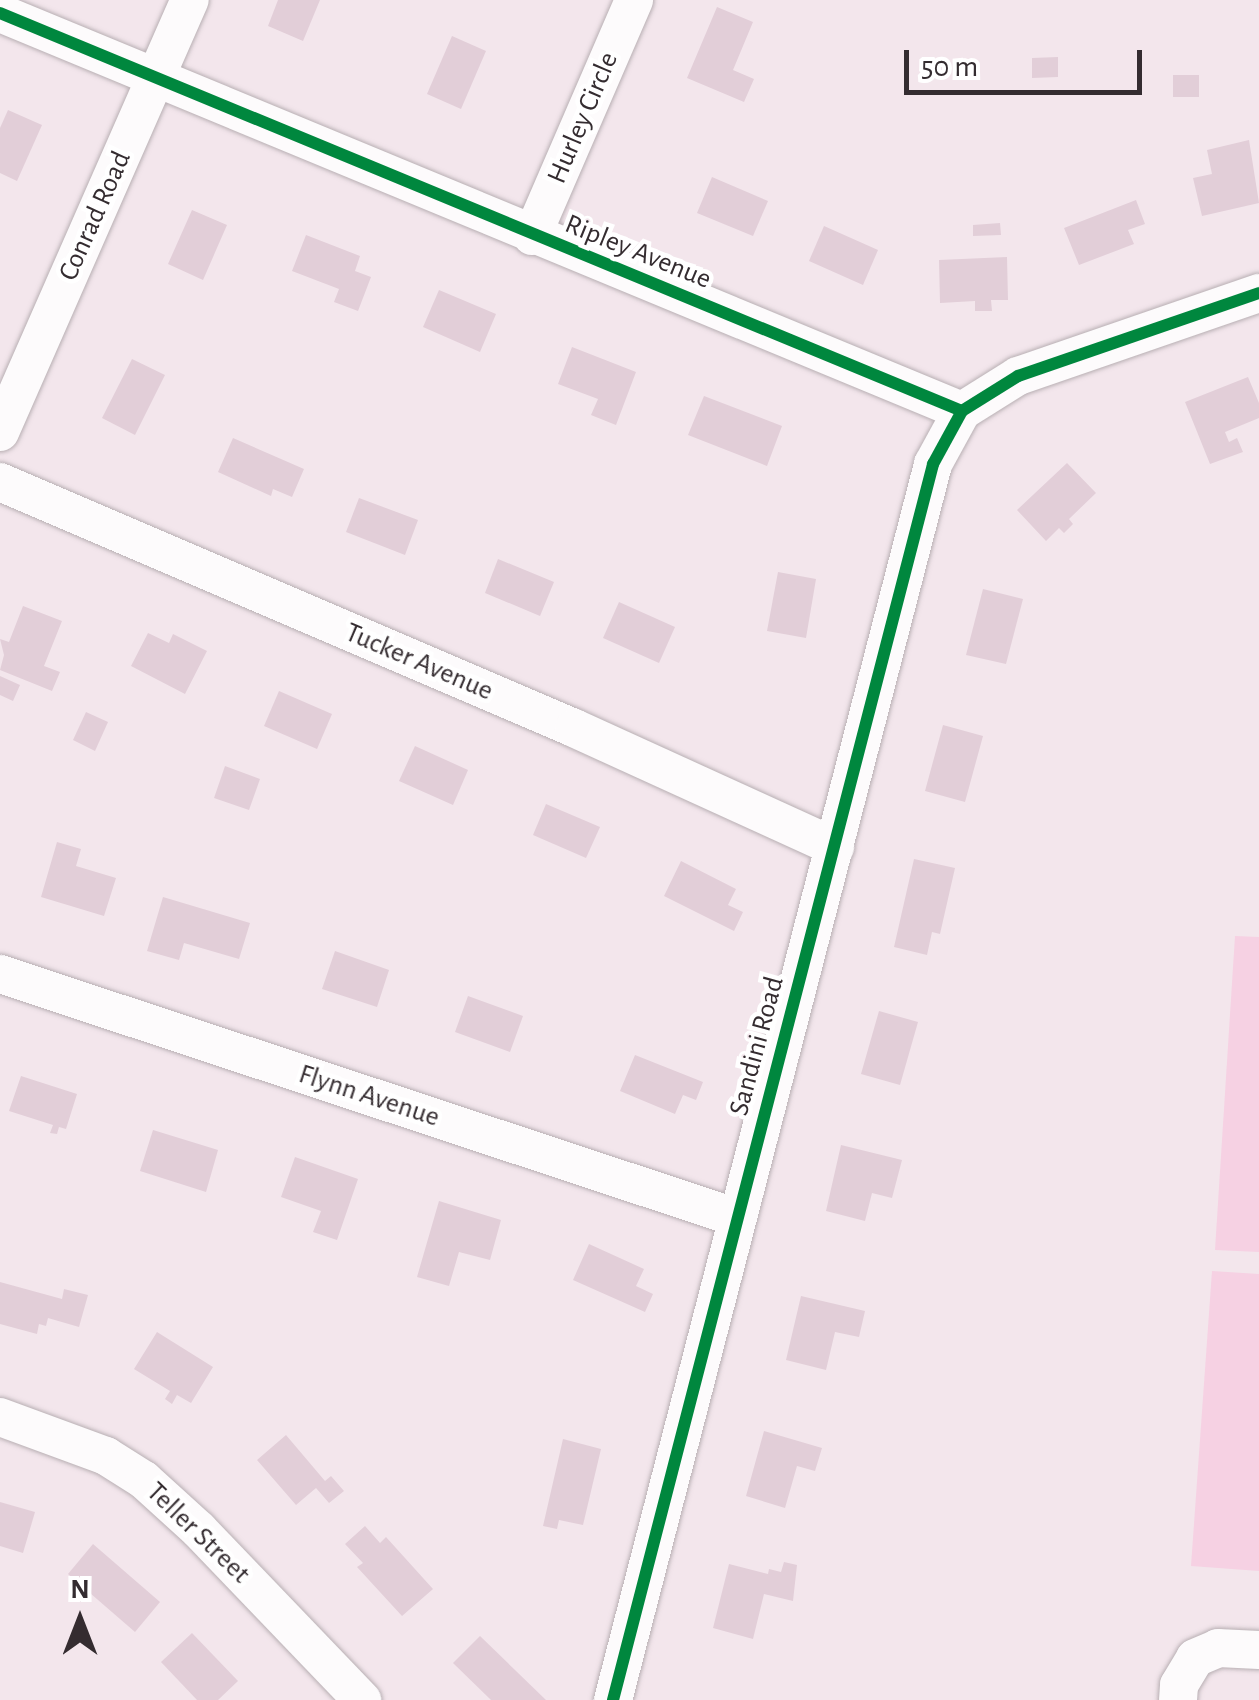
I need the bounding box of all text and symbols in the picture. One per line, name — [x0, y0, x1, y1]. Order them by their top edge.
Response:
scale bar — [909, 30, 1146, 92]
street label: Hurley Circle — [540, 47, 626, 189]
text: 50 m — [921, 52, 978, 82]
street label: Conrad Road — [52, 146, 138, 286]
street label: Ripley Avenue — [560, 207, 716, 297]
street label: Tucker Avenue — [340, 616, 498, 708]
street label: Sandini Road — [722, 973, 792, 1119]
street label: Flynn Avenue — [294, 1057, 444, 1135]
street label: Teller Street — [139, 1475, 257, 1591]
north arrow — [30, 1570, 130, 1670]
text: N — [70, 1576, 90, 1604]

